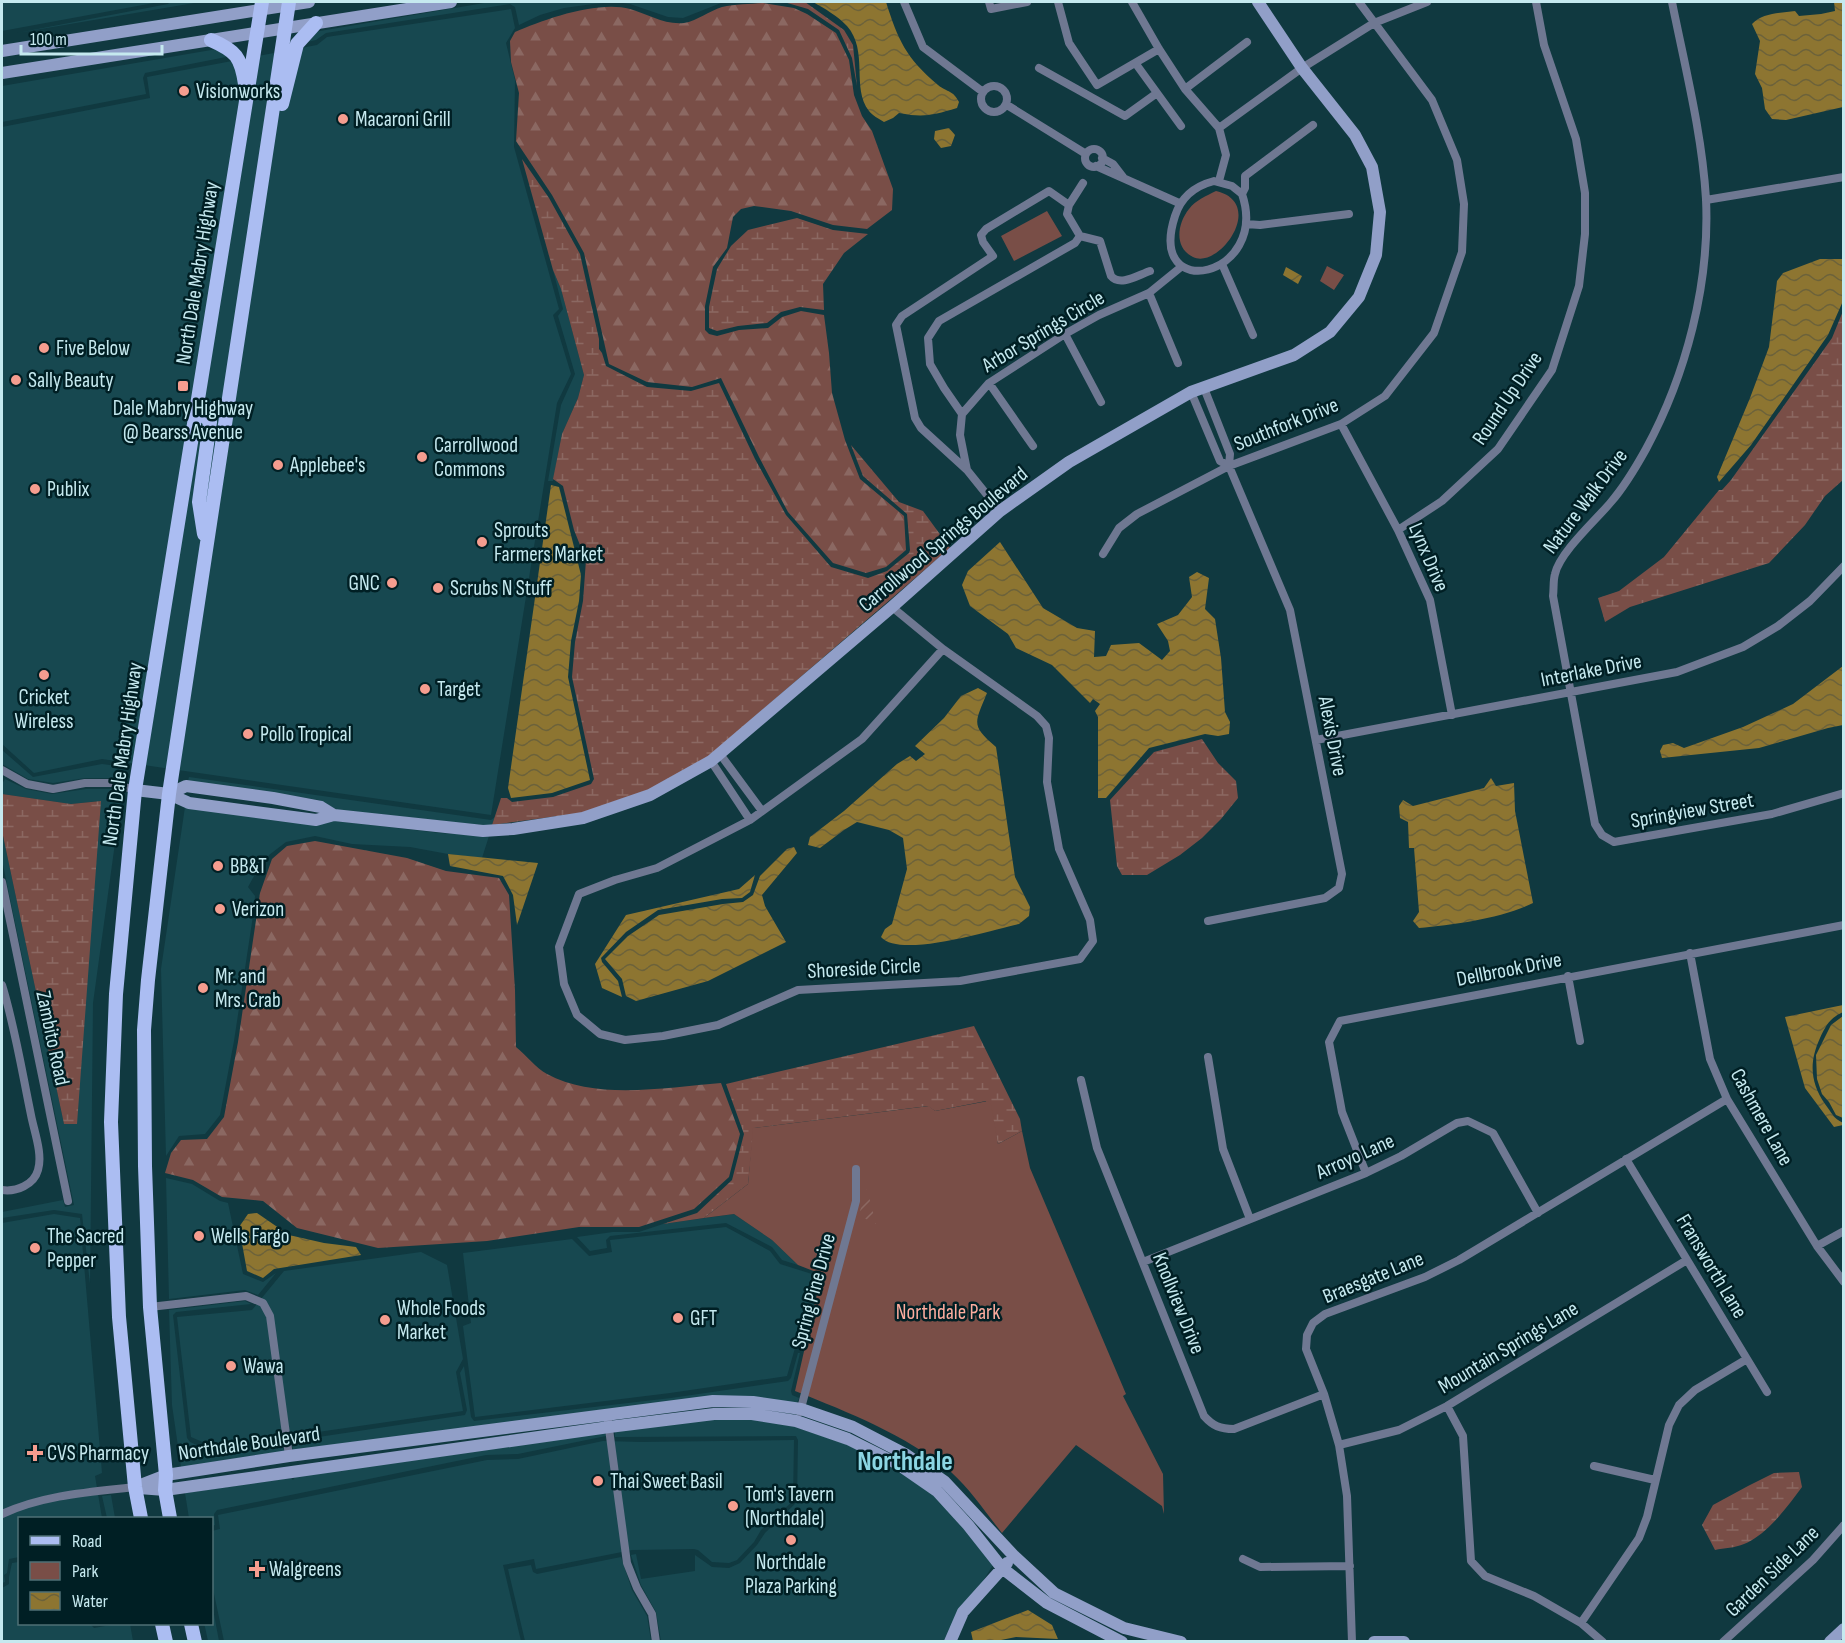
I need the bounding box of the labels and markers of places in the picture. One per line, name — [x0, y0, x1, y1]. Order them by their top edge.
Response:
place label: Visionworks — [196, 79, 280, 104]
marker: Visionworks — [177, 84, 191, 98]
place label: Macaroni Grill — [355, 107, 451, 132]
marker: Macaroni Grill — [336, 112, 350, 126]
place label: Five Below — [56, 336, 130, 361]
marker: Five Below — [37, 341, 51, 355]
place label: Sally Beauty — [28, 368, 114, 393]
marker: Sally Beauty — [9, 373, 23, 387]
marker: Dale Mabry Highway @ Bearss Avenue — [176, 379, 190, 393]
place label: Dale Mabry Highway @ Bearss Avenue — [113, 396, 253, 445]
place label: Carrollwood Commons — [434, 433, 518, 482]
marker: Carrollwood Commons — [415, 450, 429, 464]
place label: Applebee's — [289, 453, 366, 478]
marker: Applebee's — [271, 458, 285, 472]
place label: Publix — [47, 477, 90, 502]
marker: Publix — [28, 482, 42, 496]
place label: Sprouts Farmers Market — [494, 518, 603, 567]
marker: Sprouts Farmers Market — [475, 535, 489, 549]
place label: GNC — [349, 571, 380, 596]
marker: GNC — [385, 576, 399, 590]
place label: Scrubs N Stuff — [450, 576, 553, 601]
marker: Scrubs N Stuff — [431, 581, 445, 595]
marker: Cricket Wireless — [37, 668, 51, 682]
place label: Target — [437, 677, 481, 702]
marker: Target — [418, 682, 432, 696]
place label: Cricket Wireless — [15, 685, 73, 734]
place label: Pollo Tropical — [260, 722, 352, 747]
marker: Pollo Tropical — [241, 727, 255, 741]
place label: BB&T — [230, 854, 267, 879]
marker: BB&T — [211, 859, 225, 873]
place label: Verizon — [232, 897, 284, 922]
marker: Verizon — [213, 902, 227, 916]
place label: Mr. and Mrs. Crab — [215, 964, 281, 1013]
marker: Mr. and Mrs. Crab — [196, 981, 210, 995]
place label: The Sacred Pepper — [47, 1224, 124, 1273]
place label: Wells Fargo — [211, 1224, 290, 1249]
marker: Wells Fargo — [192, 1229, 206, 1243]
marker: The Sacred Pepper — [28, 1241, 42, 1255]
place label: Whole Foods Market — [397, 1296, 485, 1345]
place label: GFT — [690, 1306, 718, 1331]
marker: GFT — [671, 1311, 685, 1325]
marker: Whole Foods Market — [378, 1313, 392, 1327]
place label: Wawa — [243, 1354, 284, 1379]
marker: Wawa — [224, 1359, 238, 1373]
place label: CVS Pharmacy — [47, 1441, 149, 1466]
marker: CVS Pharmacy — [28, 1446, 42, 1460]
place label: Thai Sweet Basil — [610, 1469, 723, 1494]
marker: Thai Sweet Basil — [591, 1474, 605, 1488]
place label: Tom's Tavern (Northdale) — [745, 1482, 834, 1531]
marker: Tom's Tavern (Northdale) — [726, 1499, 740, 1513]
marker: Northdale Plaza Parking — [784, 1533, 798, 1547]
place label: Northdale Plaza Parking — [745, 1550, 837, 1599]
place label: Walgreens — [269, 1557, 342, 1582]
marker: Walgreens — [250, 1562, 264, 1576]

